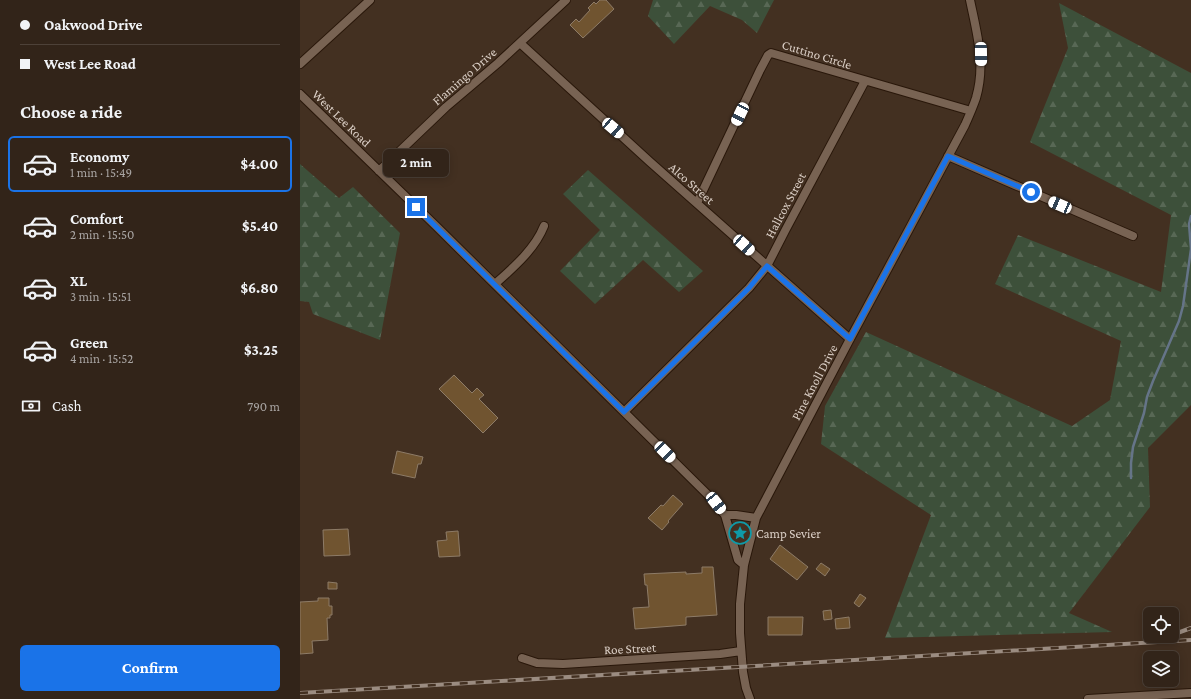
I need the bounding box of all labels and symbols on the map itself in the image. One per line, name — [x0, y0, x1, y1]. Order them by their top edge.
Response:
street label: Cuttino Circle — [780, 37, 854, 72]
car — [975, 42, 987, 66]
street label: Flamingo Drive — [429, 44, 500, 108]
street label: West Lee Road — [309, 87, 374, 150]
car — [729, 101, 751, 127]
car — [600, 116, 626, 140]
callout: 2 min — [383, 149, 449, 177]
street label: Alco Street — [666, 160, 718, 208]
street label: Hallcox Street — [762, 169, 809, 241]
route start — [1022, 183, 1040, 201]
car — [1047, 195, 1073, 215]
route end — [407, 198, 425, 216]
car — [731, 233, 757, 257]
street label: Pine Knoll Drive — [788, 342, 841, 423]
car — [652, 439, 678, 465]
car — [704, 490, 728, 516]
place icon: Camp Sevier — [727, 520, 753, 546]
place label: Camp Sevier — [756, 526, 821, 541]
street label: Roe Street — [604, 640, 657, 657]

